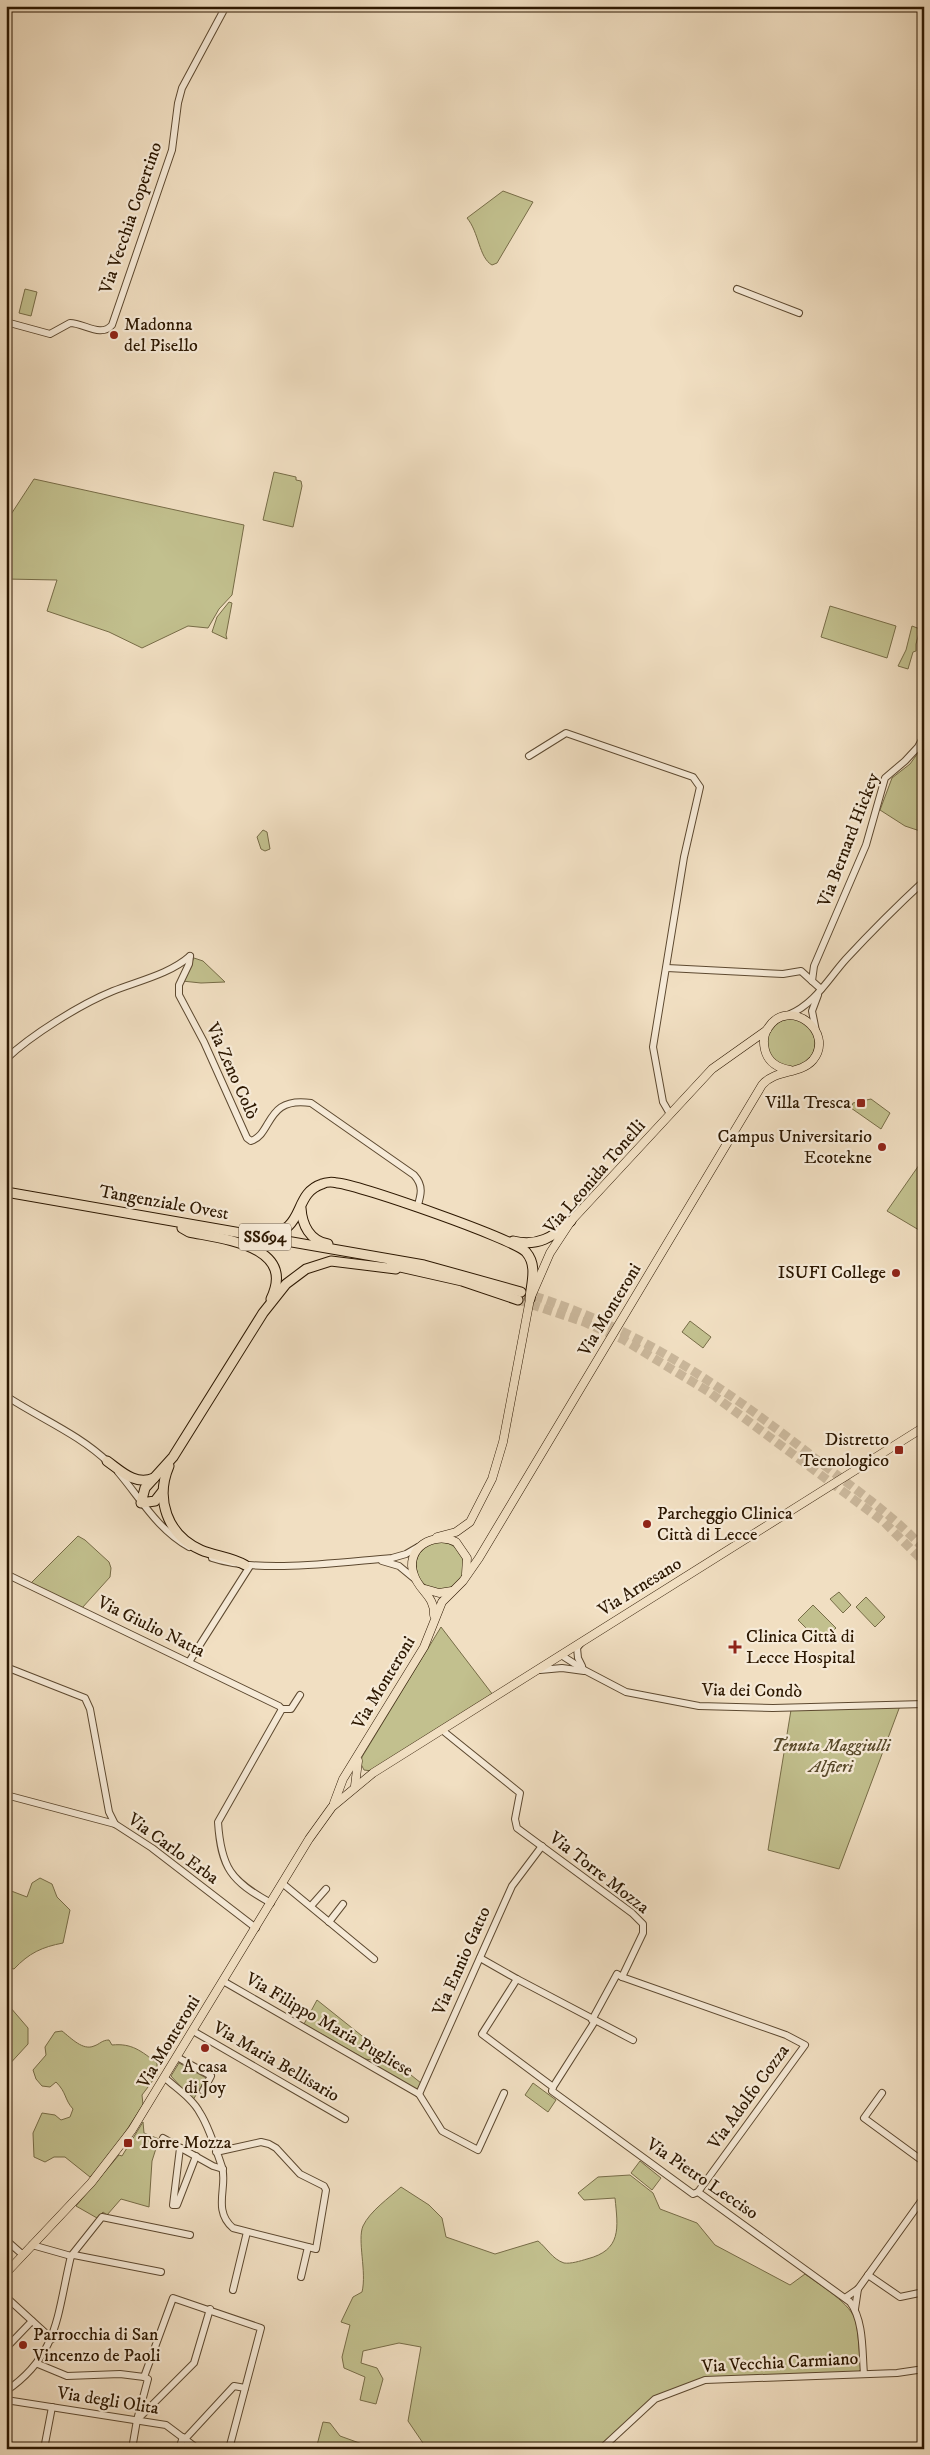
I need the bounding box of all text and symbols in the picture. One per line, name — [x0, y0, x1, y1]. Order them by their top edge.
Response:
street label: Via Vecchia Copertino — [94, 139, 167, 298]
place label: Madonna del Pisello — [124, 314, 198, 357]
marker: Madonna del Pisello — [108, 329, 120, 341]
street label: Via Bernard Hickey — [813, 769, 885, 911]
street label: Via Zeno Colò — [201, 1019, 263, 1123]
place label: Villa Tresca — [764, 1092, 851, 1114]
marker: Villa Tresca — [855, 1097, 867, 1109]
street label: Via Leonida Tonelli — [539, 1116, 650, 1239]
place label: Campus Universitario Ecotekne — [718, 1126, 872, 1169]
marker: Campus Universitario Ecotekne — [876, 1141, 888, 1153]
street label: Tangenziale Ovest — [97, 1181, 231, 1225]
road number: SS694 — [239, 1224, 291, 1250]
street label: Via Monteroni — [573, 1260, 646, 1361]
place label: ISUFI College — [778, 1262, 886, 1284]
marker: ISUFI College — [890, 1267, 902, 1279]
place label: Distretto Tecnologico — [800, 1429, 889, 1472]
marker: Distretto Tecnologico — [893, 1444, 905, 1456]
place label: Parcheggio Clinica Città di Lecce — [657, 1503, 793, 1546]
marker: Parcheggio Clinica Città di Lecce — [641, 1518, 653, 1530]
street label: Via Arnesano — [593, 1553, 686, 1622]
street label: Via Giulio Natta — [93, 1591, 209, 1663]
place label: Clinica Città di Lecce Hospital — [746, 1626, 856, 1669]
street label: Via Monteroni — [347, 1633, 420, 1734]
marker: Clinica Città di Lecce Hospital — [728, 1640, 742, 1654]
street label: Via dei Condò — [701, 1679, 803, 1703]
park label: Tenuta Maggiulli Alfieri — [771, 1735, 892, 1778]
street label: Via Carlo Erba — [122, 1808, 223, 1890]
street label: Via Torre Mozza — [544, 1827, 654, 1919]
street label: Via Ennio Gatto — [428, 1903, 496, 2020]
street label: Via Filippo Maria Pugliese — [241, 1968, 417, 2082]
street label: Via Monteroni — [132, 1992, 205, 2093]
street label: Via Maria Bellisario — [208, 2016, 343, 2107]
street label: Via Adolfo Cozza — [703, 2040, 795, 2155]
marker: A casa di Joy — [199, 2042, 211, 2054]
place label: A casa di Joy — [183, 2056, 228, 2099]
place label: Torre Mozza — [138, 2132, 232, 2154]
street label: Via Pietro Lecciso — [641, 2133, 762, 2225]
marker: Torre Mozza — [122, 2137, 134, 2149]
place label: Parrocchia di San Vincenzo de Paoli — [32, 2324, 160, 2367]
marker: Parrocchia di San Vincenzo de Paoli — [17, 2339, 29, 2351]
street label: Via Vecchia Carmiano — [700, 2348, 859, 2378]
street label: Via degli Olita — [55, 2382, 161, 2420]

